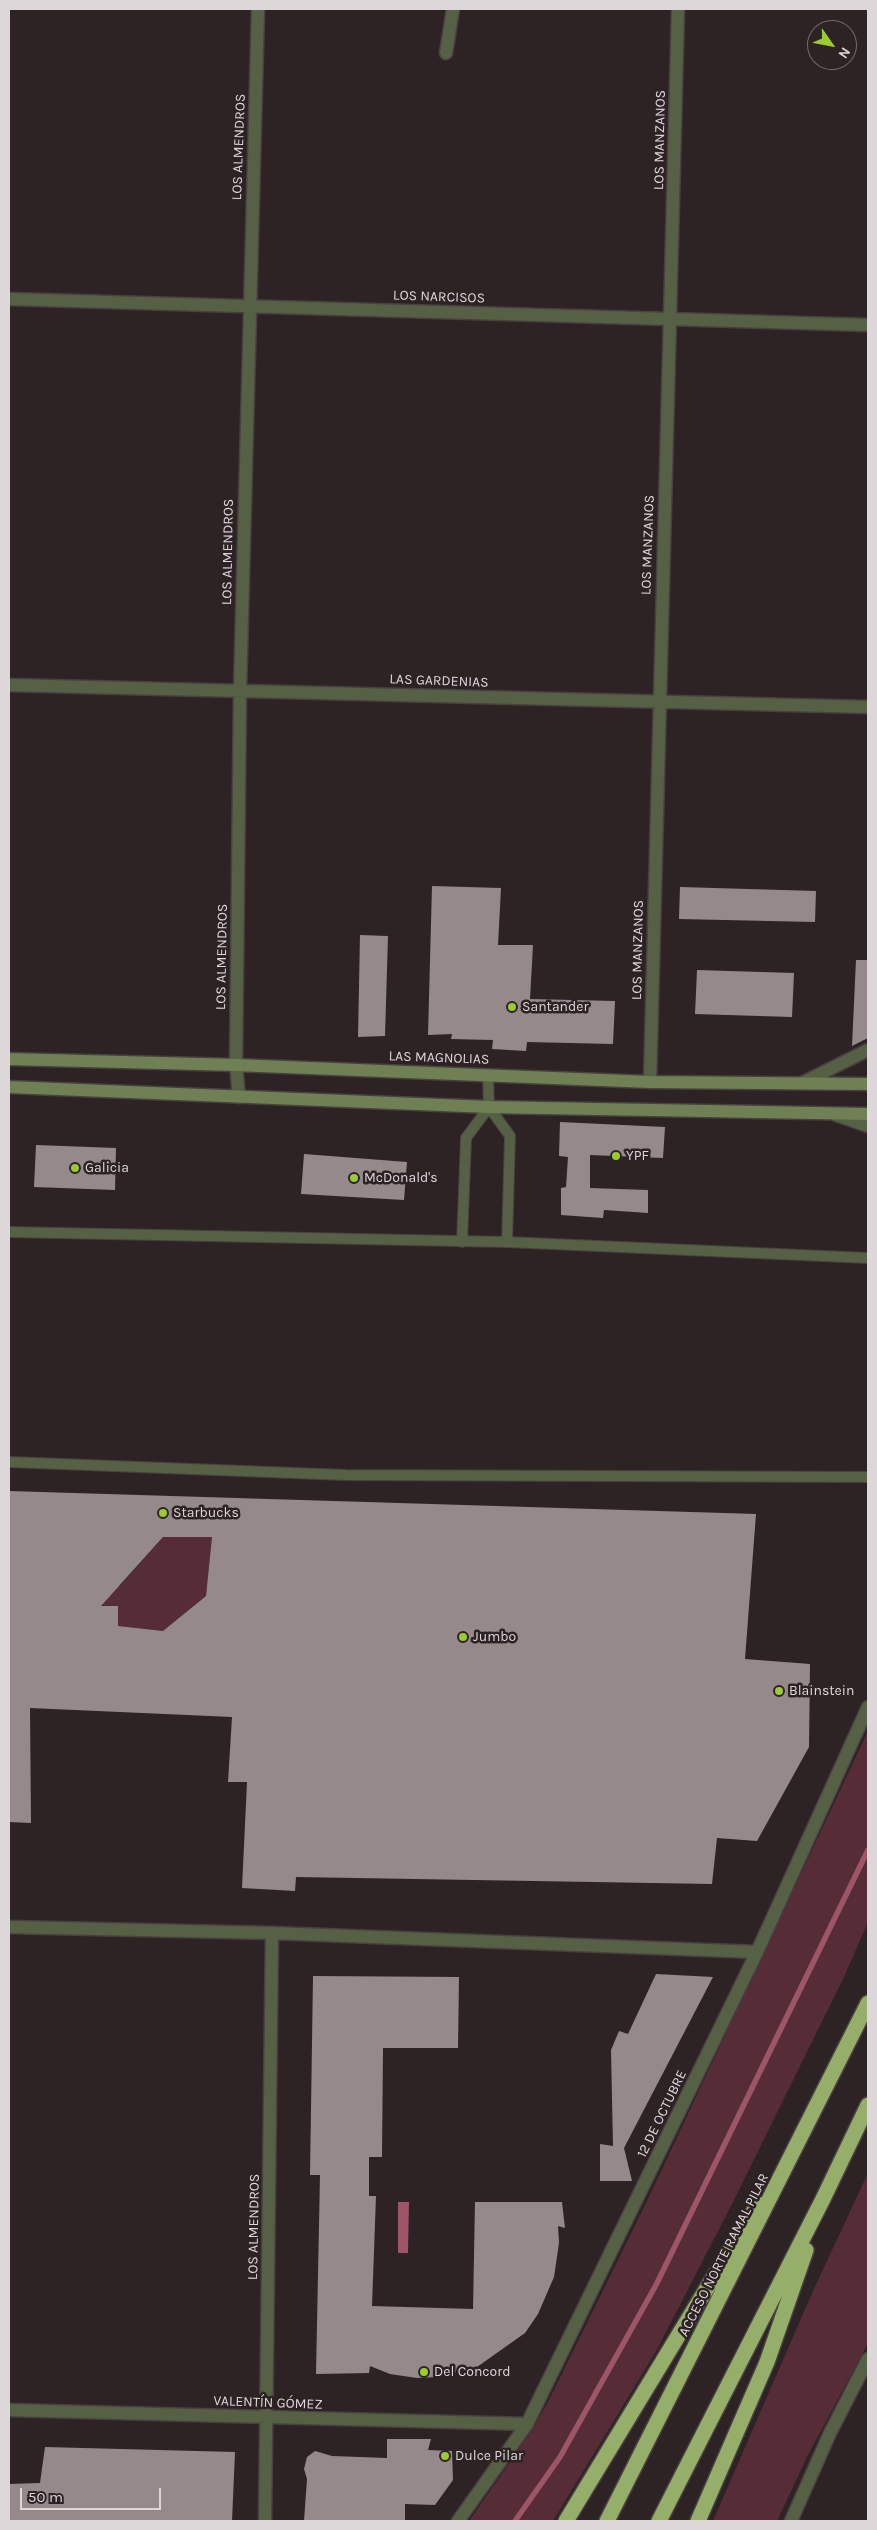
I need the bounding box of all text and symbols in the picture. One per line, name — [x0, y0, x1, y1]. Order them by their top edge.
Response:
north arrow — [807, 20, 857, 70]
text: N — [834, 44, 854, 62]
street label: LOS MANZANOS — [651, 90, 669, 190]
street label: LOS ALMENDROS — [229, 93, 249, 201]
street label: LOS NARCISOS — [393, 287, 485, 307]
street label: LOS MANZANOS — [638, 495, 658, 595]
street label: LOS ALMENDROS — [219, 499, 237, 605]
street label: LAS GARDENIAS — [389, 671, 489, 691]
street label: LOS MANZANOS — [629, 900, 647, 1000]
street label: LOS ALMENDROS — [213, 904, 231, 1010]
place label: Santander — [522, 999, 589, 1015]
marker: Santander — [506, 1001, 518, 1013]
street label: LAS MAGNOLIAS — [388, 1048, 490, 1068]
place label: YPF — [626, 1148, 649, 1164]
marker: YPF — [610, 1150, 622, 1162]
place label: Galicia — [85, 1160, 129, 1176]
marker: Galicia — [69, 1162, 81, 1174]
place label: McDonald's — [364, 1170, 438, 1186]
marker: McDonald's — [348, 1172, 360, 1184]
place label: Starbucks — [173, 1505, 239, 1521]
marker: Starbucks — [157, 1507, 169, 1519]
place label: Jumbo — [473, 1629, 516, 1645]
marker: Jumbo — [457, 1631, 469, 1643]
place label: Blainstein — [789, 1683, 854, 1699]
marker: Blainstein — [773, 1685, 785, 1697]
street label: 12 DE OCTUBRE — [634, 2067, 690, 2161]
street label: ACCESO NORTE RAMAL PILAR — [676, 2171, 772, 2339]
street label: LOS ALMENDROS — [245, 2174, 263, 2280]
place label: Del Concord — [434, 2364, 511, 2380]
marker: Del Concord — [418, 2366, 430, 2378]
street label: VALENTÍN GÓMEZ — [213, 2393, 323, 2413]
place label: Dulce Pilar — [455, 2448, 523, 2464]
marker: Dulce Pilar — [439, 2450, 451, 2462]
scale bar — [22, 2478, 164, 2510]
text: 50 m — [28, 2488, 63, 2506]

